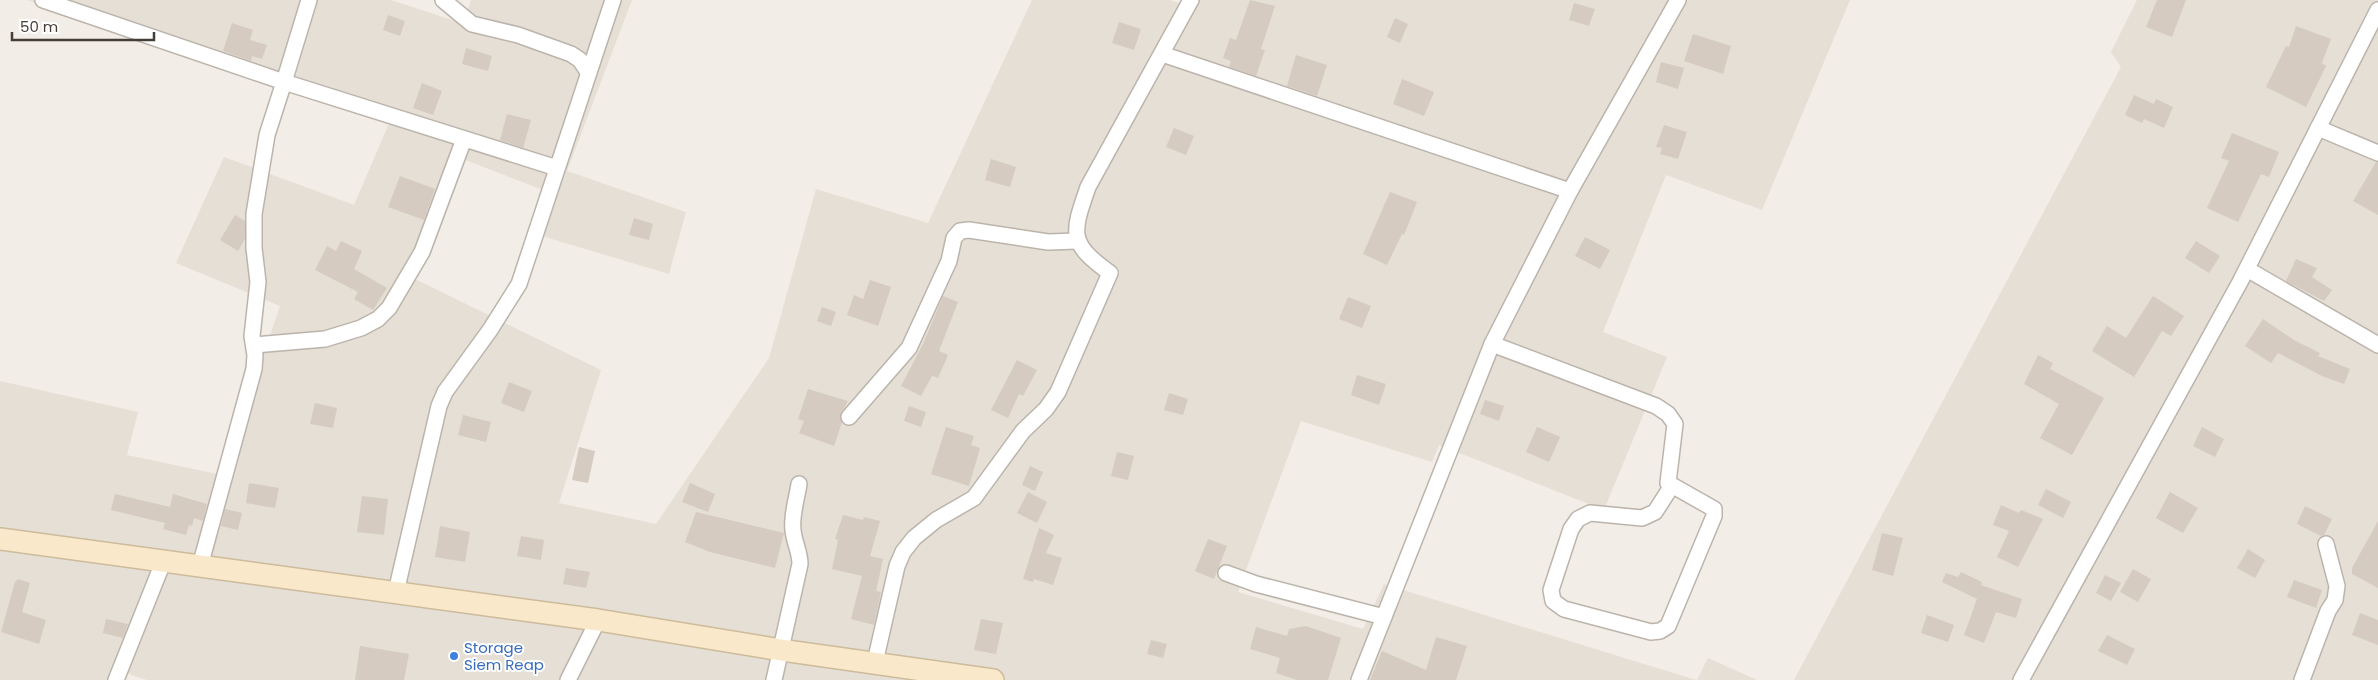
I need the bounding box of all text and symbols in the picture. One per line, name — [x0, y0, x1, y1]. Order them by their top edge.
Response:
scale bar — [12, 10, 155, 42]
text: 50 m — [20, 16, 58, 37]
place label: Storage Siem Reap — [464, 637, 544, 675]
marker: Storage Siem Reap — [448, 650, 460, 662]

